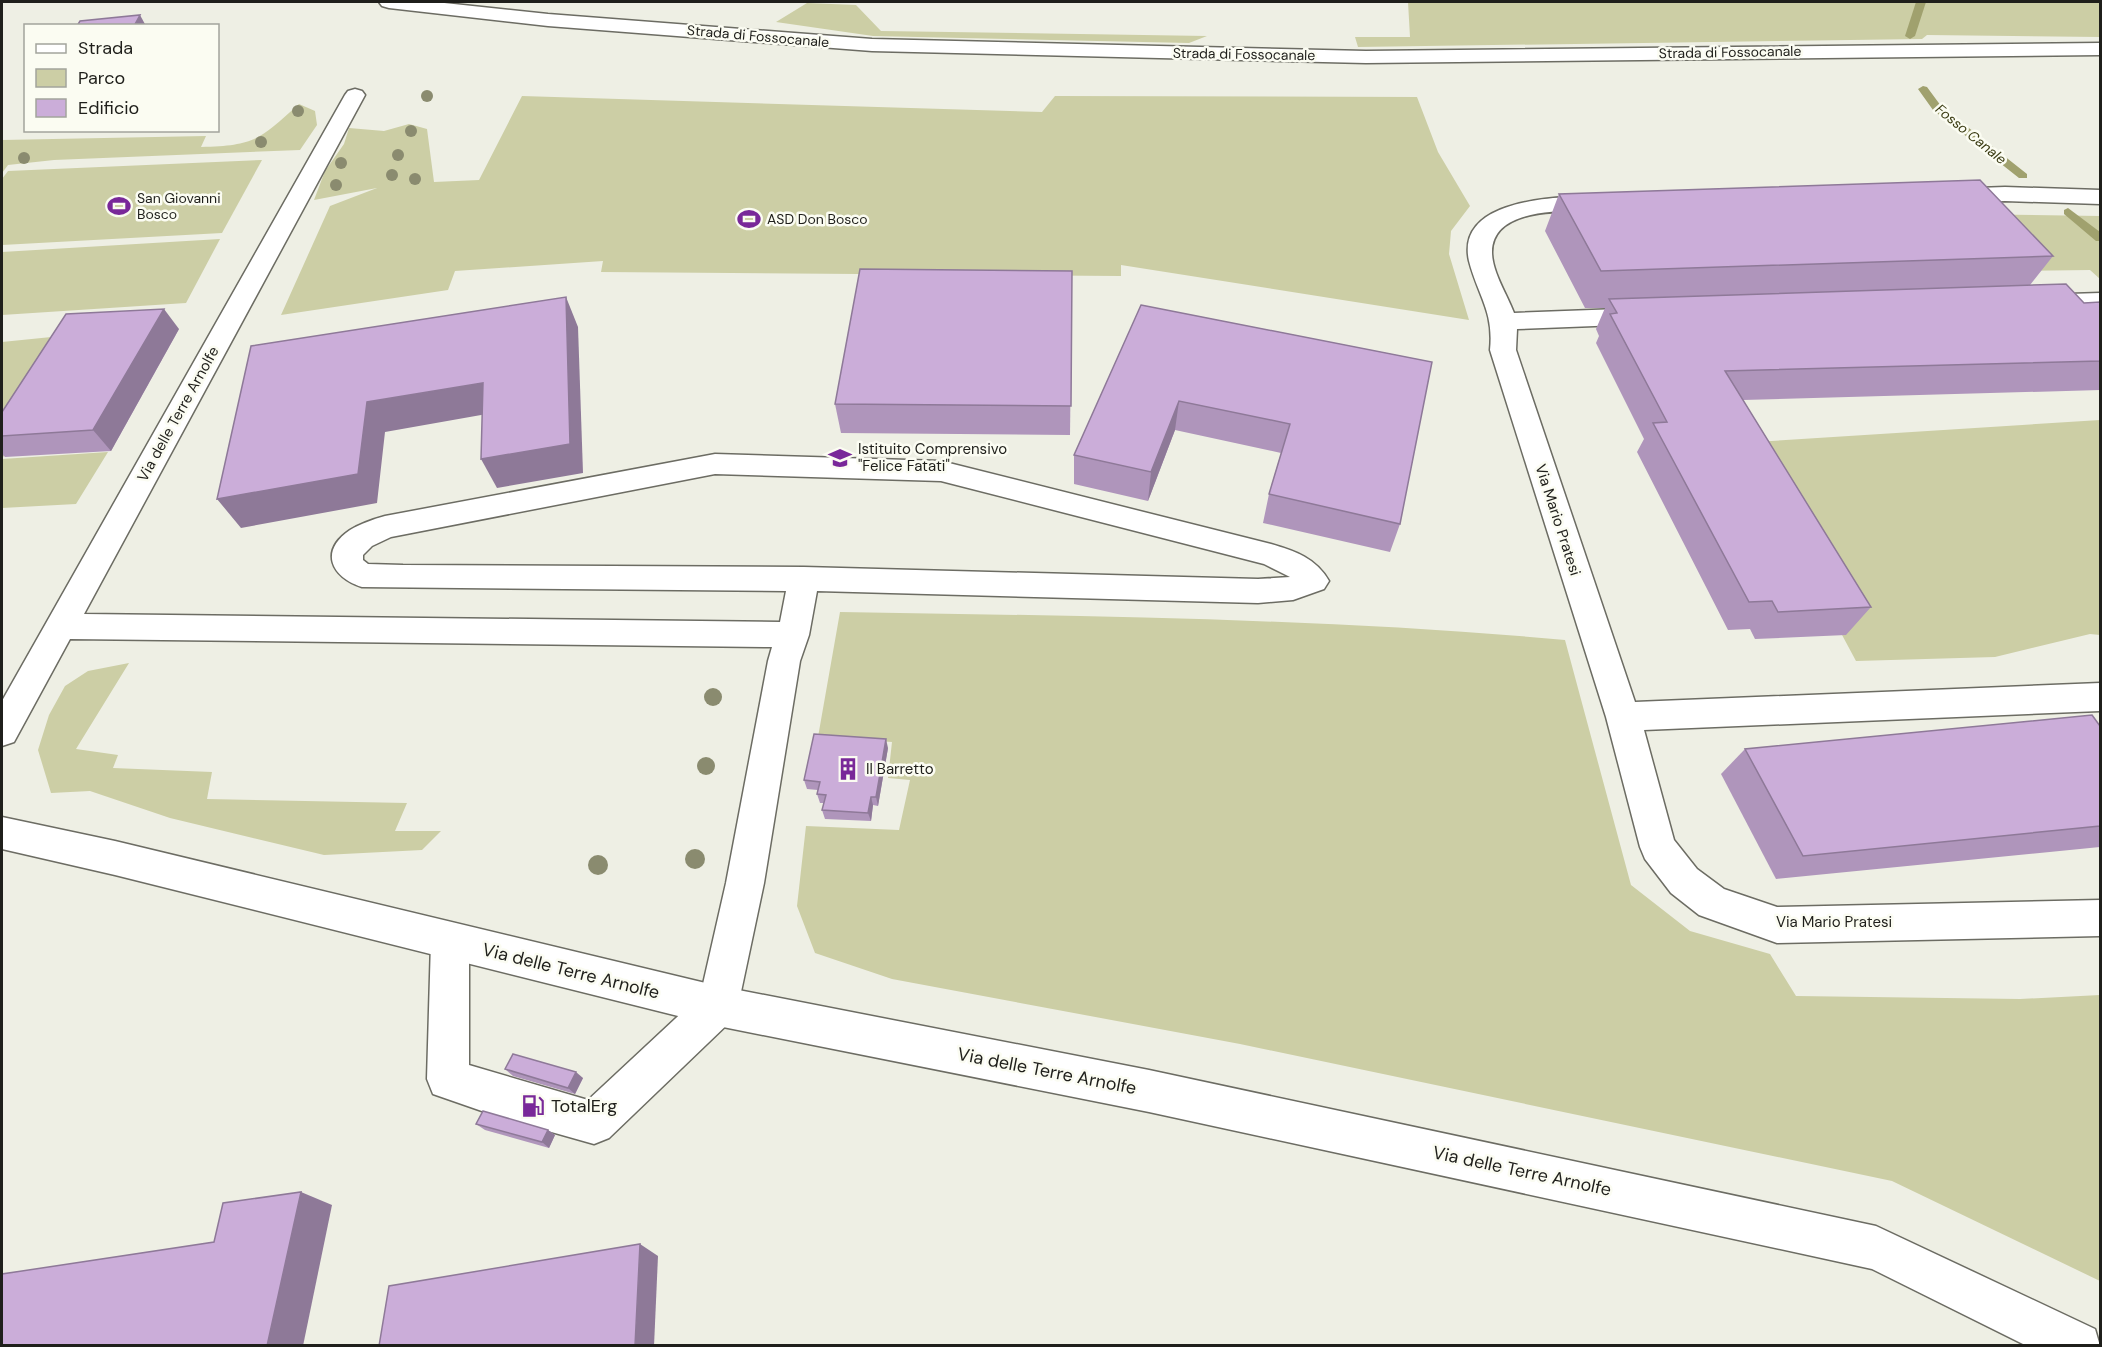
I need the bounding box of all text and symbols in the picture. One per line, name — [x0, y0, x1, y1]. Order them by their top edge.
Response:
street label: Strada di Fossocanale — [686, 21, 830, 51]
legend — [24, 24, 219, 132]
text: Strada — [78, 36, 133, 60]
street label: Strada di Fossocanale — [1659, 42, 1801, 62]
street label: Strada di Fossocanale — [1173, 44, 1315, 64]
text: Parco — [78, 66, 125, 90]
text: Edificio — [78, 96, 139, 120]
water label: Fosso Canale — [1932, 100, 2010, 168]
place label: San Giovanni Bosco — [137, 189, 221, 223]
sports icon: San Giovanni Bosco — [106, 193, 132, 219]
sports icon: ASD Don Bosco — [736, 206, 762, 232]
place label: ASD Don Bosco — [767, 210, 868, 228]
street label: Via delle Terre Arnolfe — [133, 343, 223, 485]
place label: Istituito Comprensivo "Felice Fatati" — [858, 439, 1007, 476]
school or university icon: Istituito Comprensivo "Felice Fatati" — [827, 445, 853, 471]
street label: Via Mario Pratesi — [1531, 462, 1585, 578]
building icon: Il Barretto — [835, 756, 861, 782]
place label: Il Barretto — [866, 759, 934, 779]
street label: Via Mario Pratesi — [1776, 912, 1892, 932]
street label: Via delle Terre Arnolfe — [480, 937, 662, 1005]
street label: Via delle Terre Arnolfe — [955, 1042, 1139, 1100]
fuel station icon: TotalErg — [520, 1093, 546, 1119]
place label: TotalErg — [551, 1094, 617, 1118]
street label: Via delle Terre Arnolfe — [1431, 1140, 1613, 1202]

